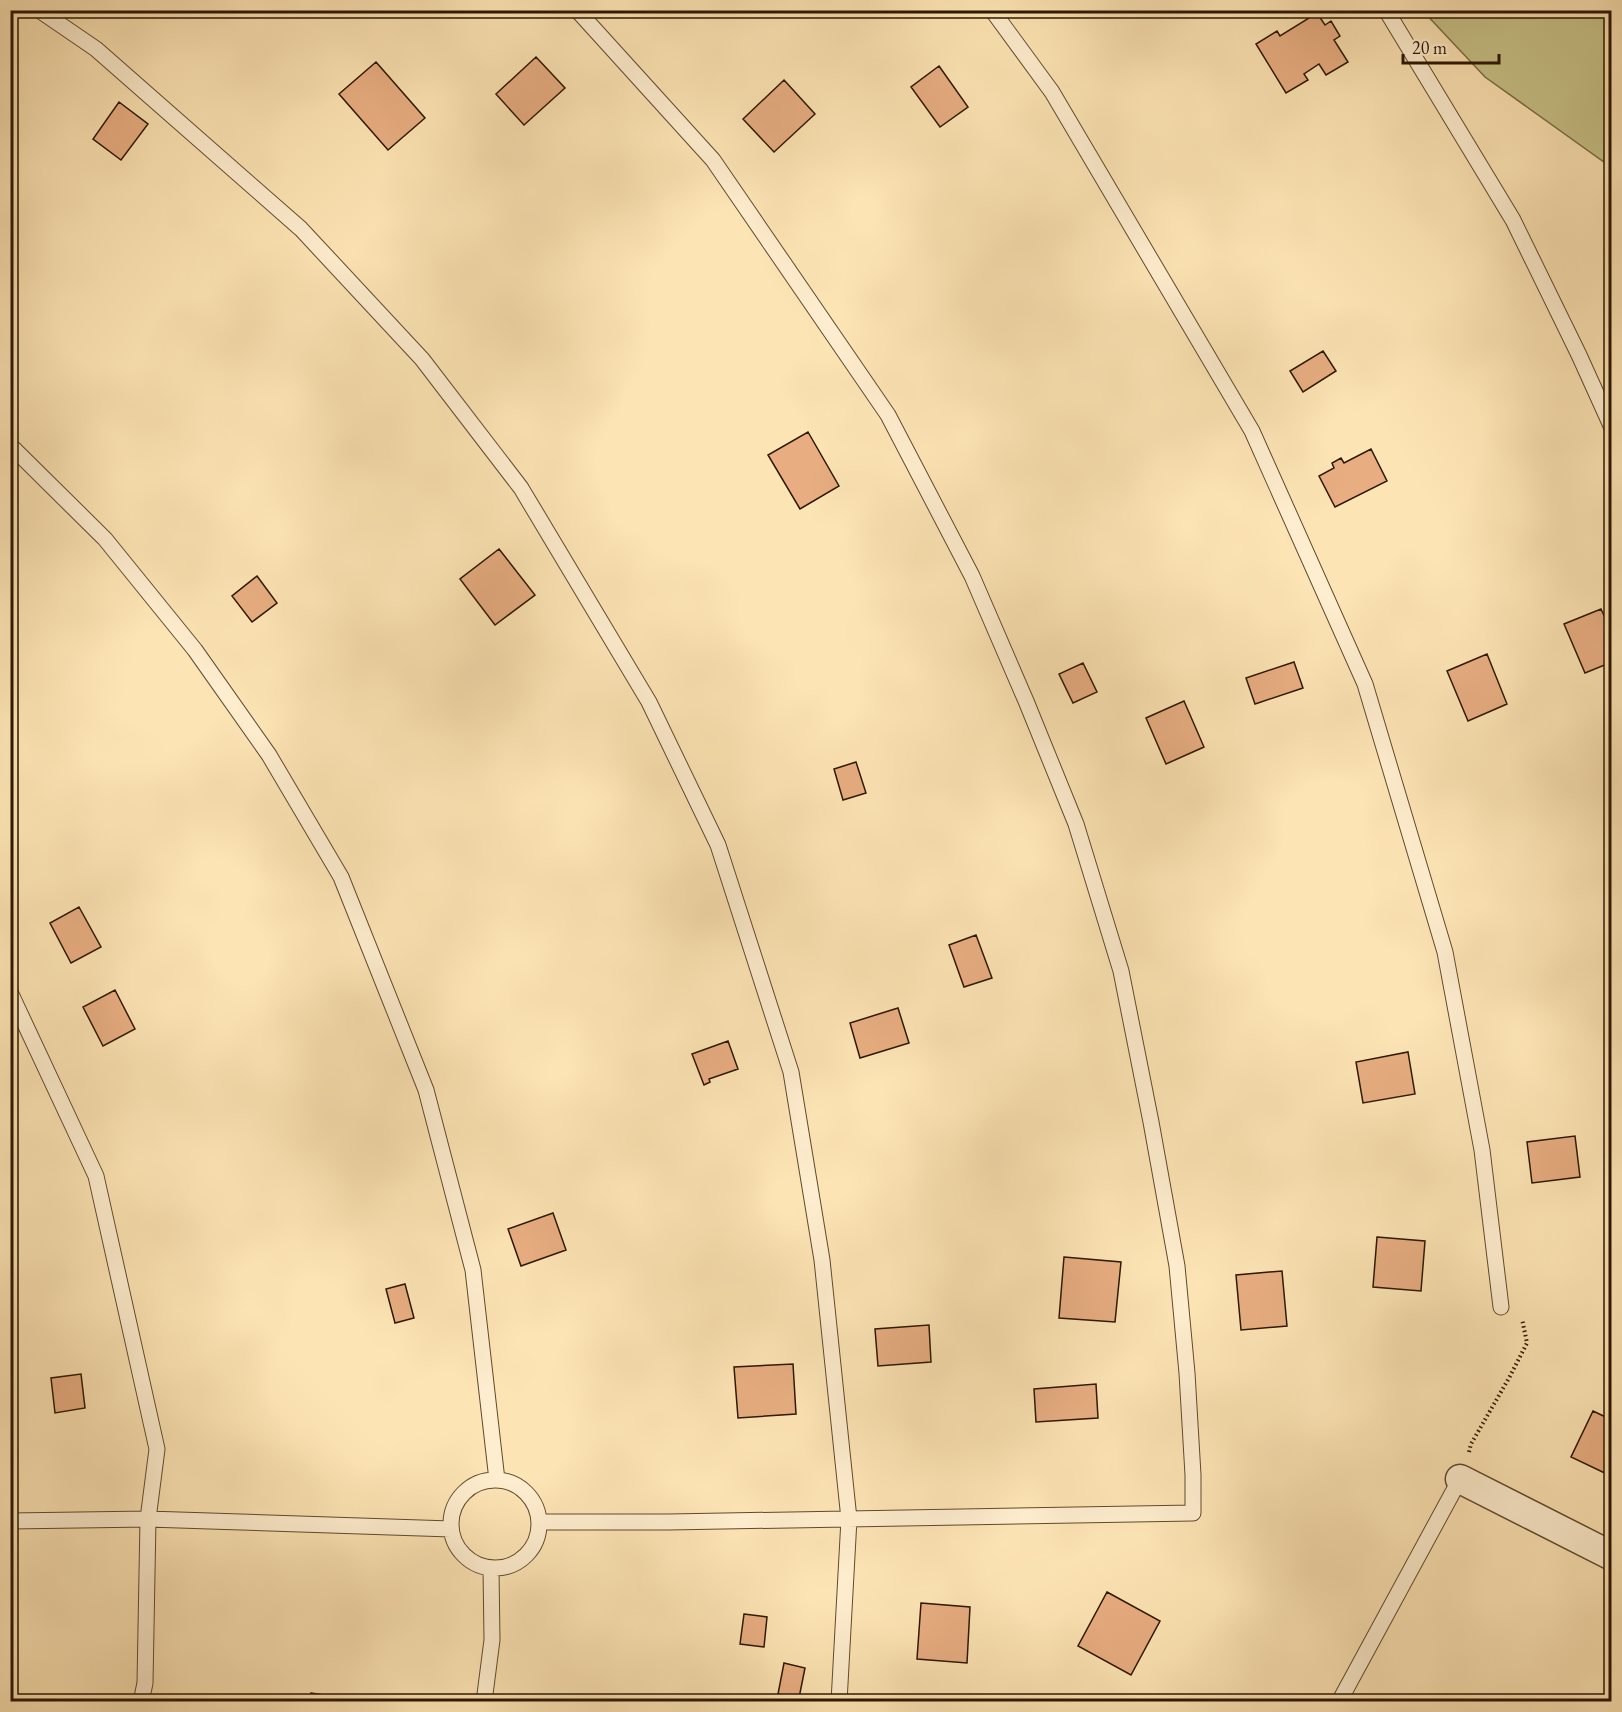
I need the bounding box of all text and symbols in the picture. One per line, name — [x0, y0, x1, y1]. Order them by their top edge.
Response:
scale bar — [1403, 27, 1499, 65]
text: 20 m — [1412, 36, 1447, 59]

